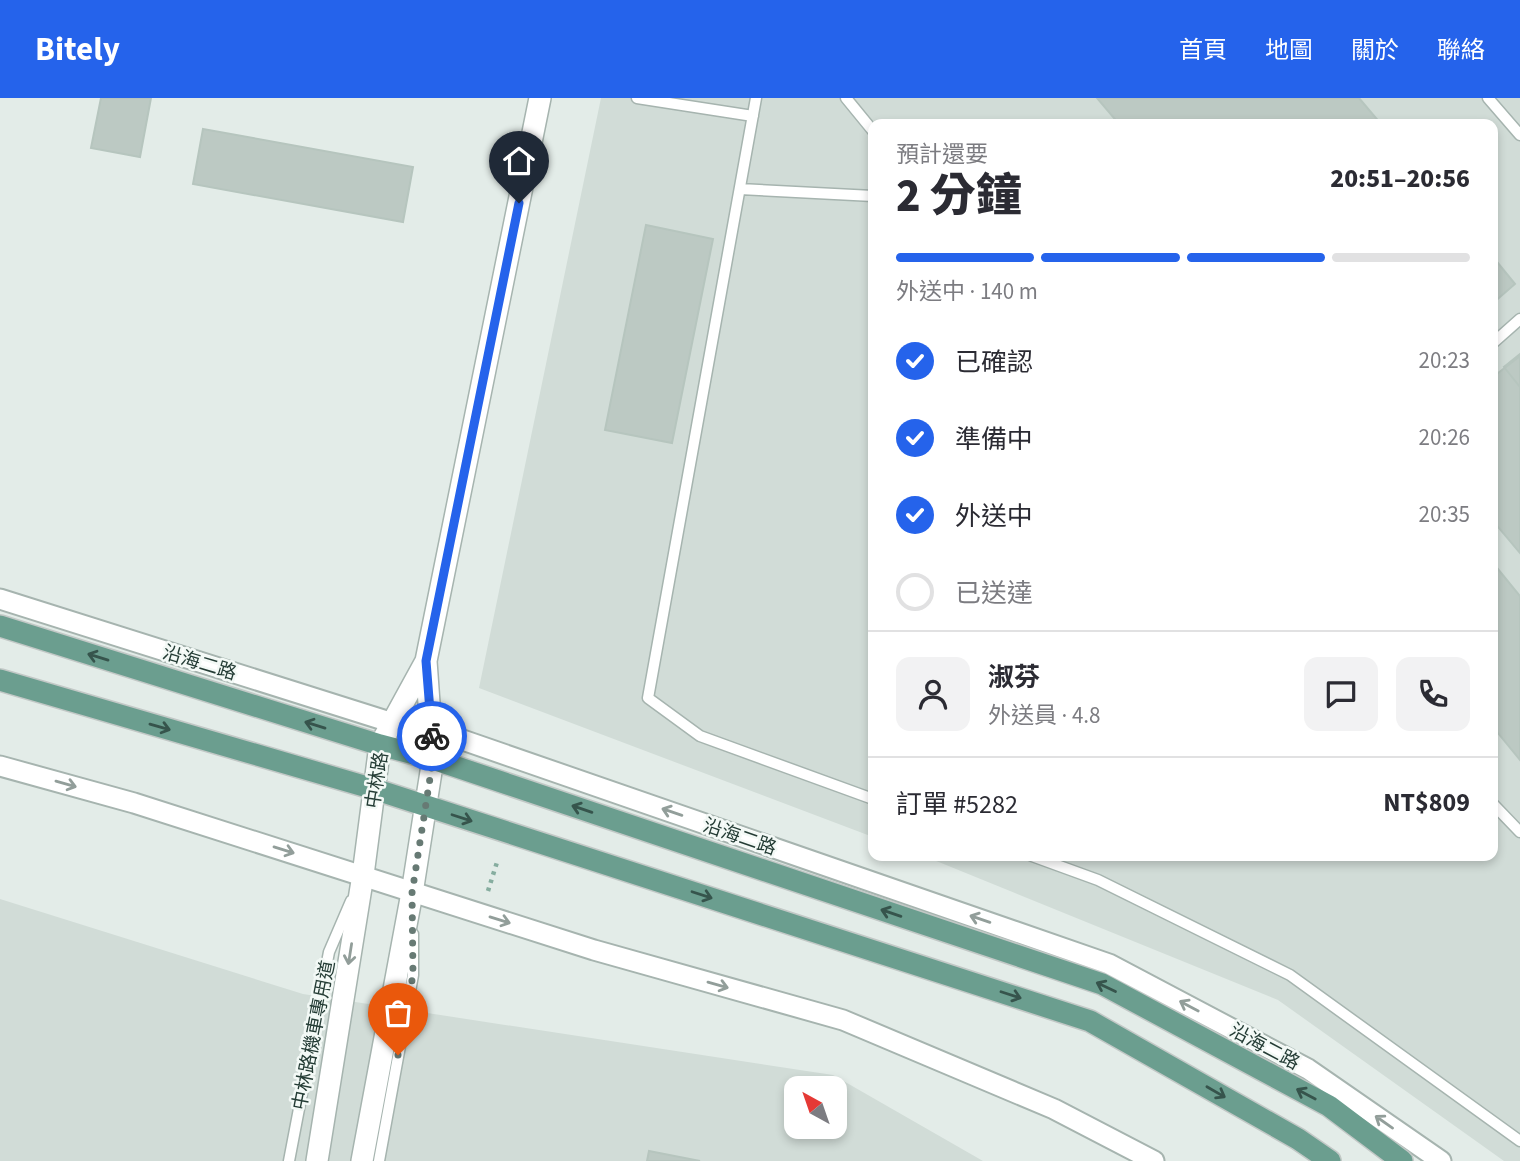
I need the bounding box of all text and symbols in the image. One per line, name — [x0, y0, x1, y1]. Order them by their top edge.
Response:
text: Bitely — [35, 26, 120, 73]
text: 首頁 — [1179, 33, 1227, 68]
text: 地圖 — [1265, 33, 1313, 68]
text: 關於 — [1351, 33, 1399, 68]
text: 聯絡 — [1437, 33, 1485, 68]
pin — [489, 131, 549, 203]
text: 預計還要 — [896, 138, 988, 171]
icon: home — [500, 142, 538, 180]
text: 20:51–20:56 — [1330, 160, 1470, 197]
text: 2 分鐘 — [896, 164, 1022, 229]
text: 外送中 · 140 m — [896, 275, 1038, 308]
icon: check — [896, 342, 934, 380]
text: 已確認 — [955, 344, 1033, 381]
text: 20:23 — [1419, 344, 1470, 377]
icon: check — [896, 419, 934, 457]
text: 準備中 — [955, 421, 1033, 458]
text: 20:26 — [1419, 421, 1470, 454]
icon: check — [896, 496, 934, 534]
text: 外送中 — [955, 498, 1033, 535]
text: 20:35 — [1419, 498, 1470, 531]
text: 已送達 — [955, 575, 1033, 612]
street label: 沿海二路 — [159, 639, 240, 687]
one-way arrow — [87, 650, 109, 663]
button: person — [896, 657, 970, 731]
button: chat — [1304, 657, 1378, 731]
button: phone — [1396, 657, 1470, 731]
text: 淑芬 — [988, 659, 1040, 696]
text: 外送員 · 4.8 — [988, 699, 1101, 732]
courier — [397, 701, 467, 771]
one-way arrow — [304, 717, 326, 730]
icon: bike — [413, 717, 451, 755]
one-way arrow — [148, 721, 170, 734]
street label: 中林路 — [360, 750, 395, 811]
one-way arrow — [54, 778, 77, 791]
text: NT$809 — [1383, 784, 1470, 821]
text: 訂單 #5282 — [896, 786, 1018, 823]
one-way arrow — [572, 802, 594, 814]
one-way arrow — [662, 805, 684, 817]
street label: 沿海二路 — [699, 812, 780, 863]
one-way arrow — [450, 813, 472, 825]
one-way arrow — [272, 844, 294, 857]
one-way arrow — [690, 890, 712, 903]
one-way arrow — [880, 906, 902, 918]
one-way arrow — [969, 912, 991, 924]
one-way arrow — [488, 915, 510, 928]
one-way arrow — [343, 942, 356, 965]
street label: 中林路機車專用道 — [287, 958, 342, 1112]
one-way arrow — [707, 979, 729, 992]
one-way arrow — [1096, 979, 1117, 993]
pin — [368, 983, 428, 1055]
one-way arrow — [1000, 990, 1022, 1003]
icon: bag — [379, 994, 417, 1032]
one-way arrow — [1179, 999, 1200, 1013]
street label: 沿海二路 — [1224, 1018, 1304, 1077]
north arrow — [784, 1076, 847, 1139]
map controls — [784, 1076, 847, 1139]
one-way arrow — [1205, 1086, 1226, 1099]
one-way arrow — [1297, 1087, 1317, 1101]
one-way arrow — [1375, 1115, 1394, 1129]

